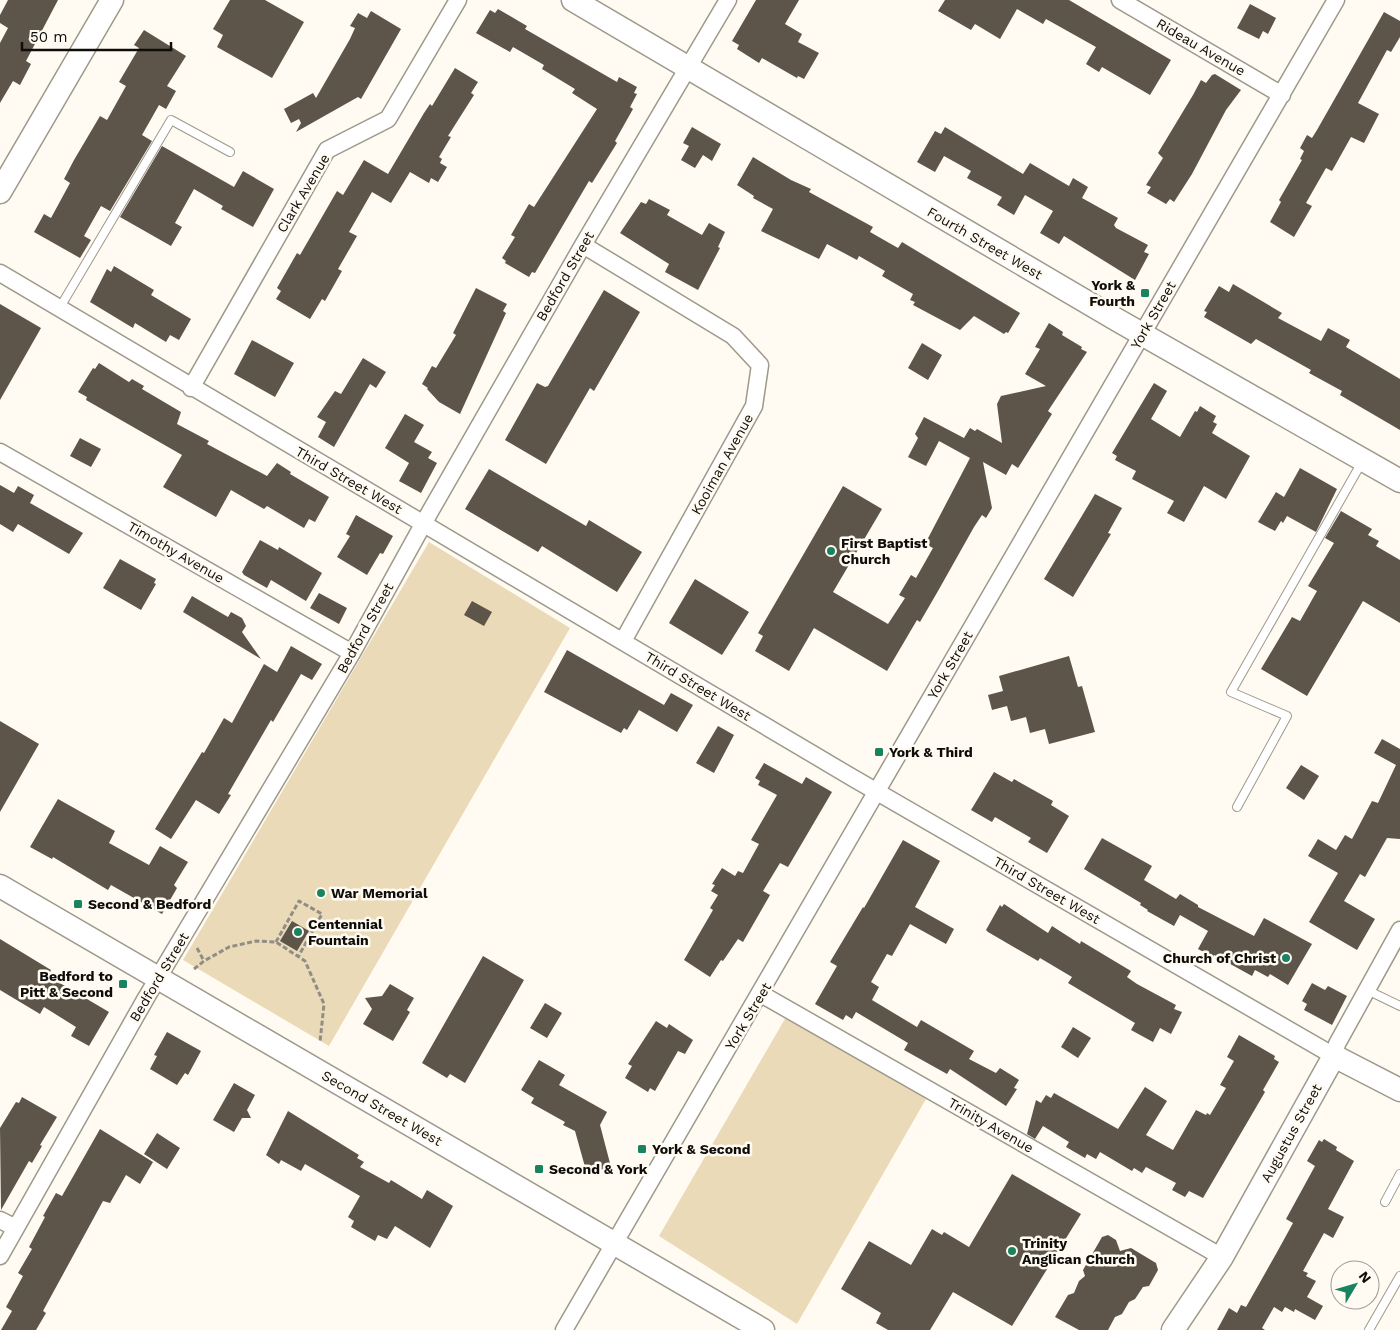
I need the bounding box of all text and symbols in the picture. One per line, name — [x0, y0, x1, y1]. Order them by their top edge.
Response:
street label: Rideau Avenue — [1154, 15, 1248, 79]
scale bar — [22, 20, 171, 52]
text: 50 m — [30, 28, 67, 46]
street label: Clark Avenue — [273, 151, 333, 235]
street label: Fourth Street West — [925, 203, 1046, 283]
street label: Bedford Street — [533, 228, 597, 324]
place label: York & Fourth — [1089, 277, 1135, 309]
street label: York Street — [1127, 278, 1179, 352]
marker: York & Fourth — [1139, 287, 1151, 299]
street label: Kooiman Avenue — [688, 411, 756, 517]
street label: Third Street West — [293, 443, 405, 517]
street label: Timothy Avenue — [125, 518, 227, 586]
place label: First Baptist Church — [841, 535, 927, 567]
marker: First Baptist Church — [825, 545, 837, 557]
street label: Bedford Street — [334, 580, 397, 676]
street label: York Street — [924, 628, 976, 702]
street label: Third Street West — [642, 648, 754, 724]
place label: York & Third — [889, 744, 973, 760]
marker: York & Third — [873, 746, 885, 758]
street label: Third Street West — [991, 853, 1103, 927]
place label: War Memorial — [331, 885, 428, 901]
marker: War Memorial — [315, 887, 327, 899]
place label: Second & Bedford — [88, 896, 211, 912]
marker: Second & Bedford — [72, 898, 84, 910]
place label: Centennial Fountain — [308, 916, 383, 948]
marker: Centennial Fountain — [292, 926, 304, 938]
street label: Bedford Street — [126, 930, 192, 1024]
place label: Church of Christ — [1163, 950, 1276, 966]
marker: Church of Christ — [1280, 952, 1292, 964]
place label: Bedford to Pitt & Second — [20, 968, 113, 1000]
marker: Bedford to Pitt & Second — [117, 978, 129, 990]
street label: York Street — [722, 979, 774, 1053]
street label: Second Street West — [319, 1067, 445, 1149]
street label: Augustus Street — [1257, 1081, 1325, 1185]
street label: Trinity Avenue — [946, 1094, 1036, 1156]
place label: York & Second — [652, 1141, 751, 1157]
marker: York & Second — [636, 1143, 648, 1155]
place label: Second & York — [549, 1161, 648, 1177]
marker: Second & York — [533, 1163, 545, 1175]
place label: Trinity Anglican Church — [1022, 1235, 1135, 1267]
marker: Trinity Anglican Church — [1006, 1245, 1018, 1257]
north arrow — [1330, 1260, 1380, 1310]
text: N — [1356, 1268, 1375, 1286]

